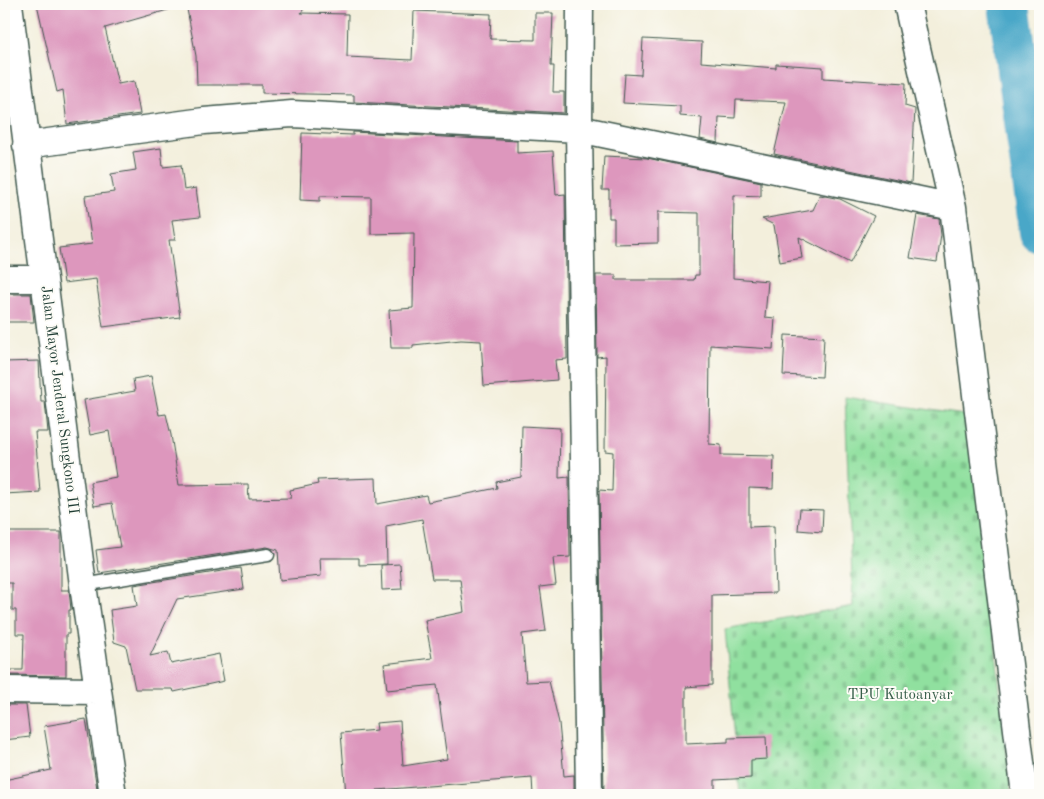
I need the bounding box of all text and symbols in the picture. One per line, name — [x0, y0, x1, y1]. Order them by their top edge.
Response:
street label: Jalan Mayor Jenderal Sungkono III — [38, 285, 80, 515]
park label: TPU Kutoanyar — [847, 688, 953, 703]

